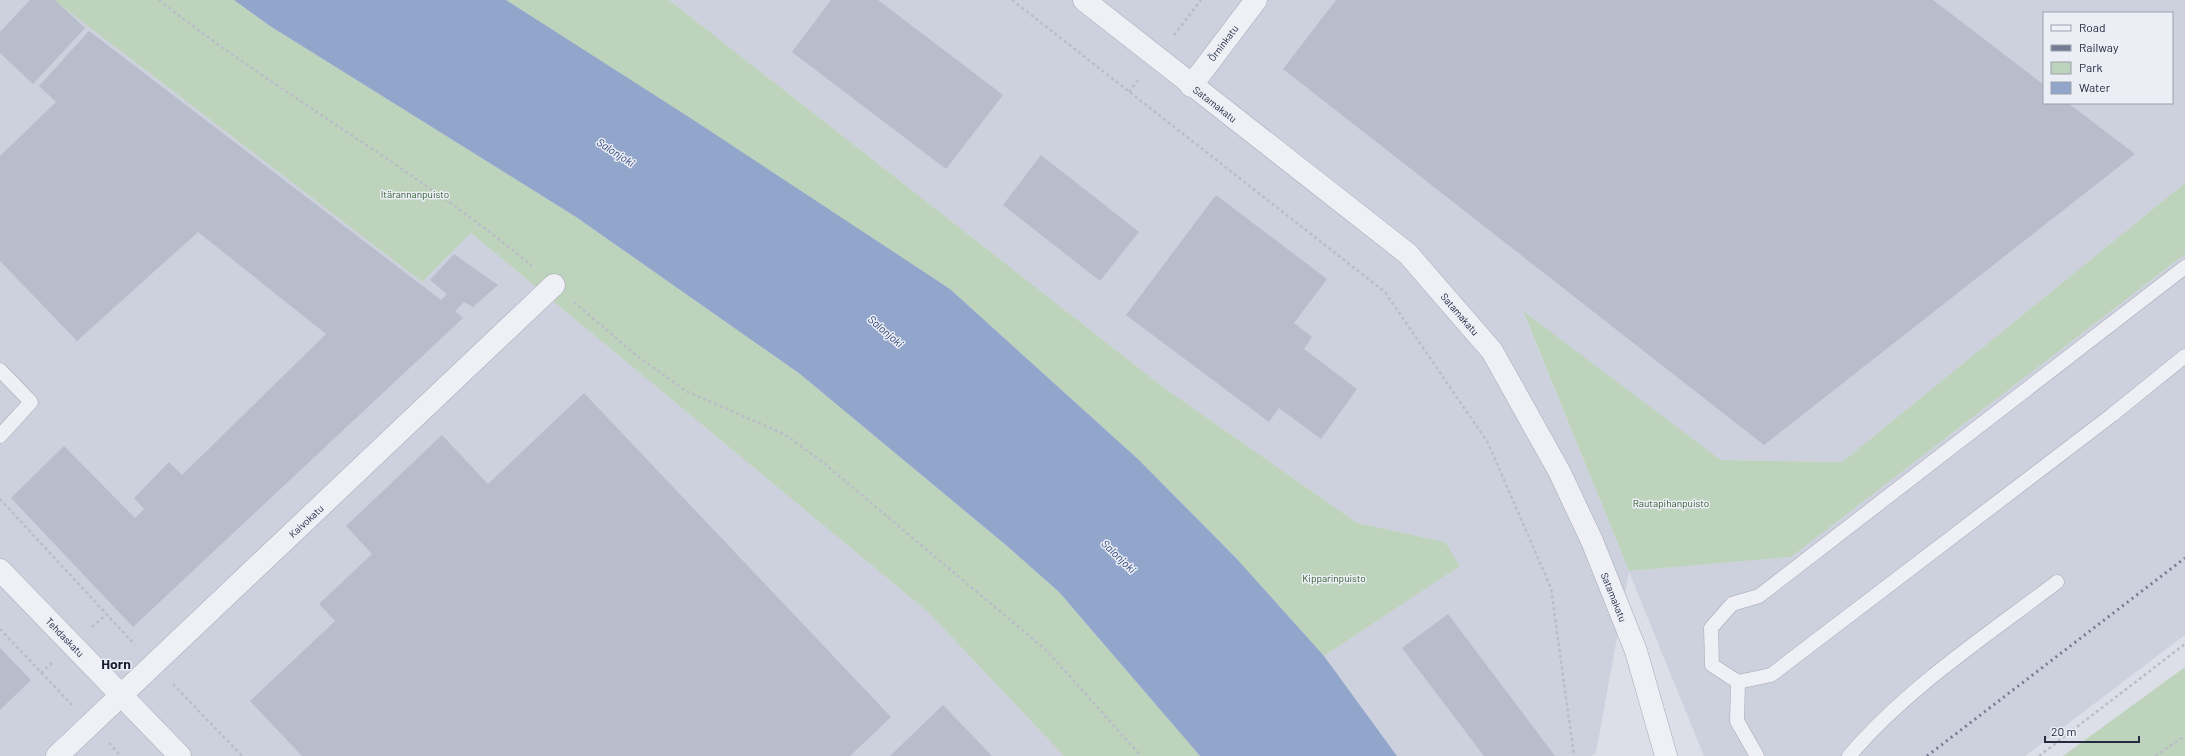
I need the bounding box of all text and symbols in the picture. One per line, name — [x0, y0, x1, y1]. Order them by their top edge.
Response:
legend — [2043, 12, 2173, 104]
text: Road — [2079, 20, 2106, 34]
street label: Örninkatu — [1206, 23, 1240, 63]
text: Railway — [2079, 40, 2119, 54]
text: Park — [2079, 60, 2103, 74]
text: Water — [2079, 80, 2111, 94]
street label: Satamakatu — [1191, 83, 1239, 125]
water label: Salonjoki — [595, 135, 638, 169]
park label: Itärannanpuisto — [381, 188, 449, 200]
street label: Satamakatu — [1438, 290, 1482, 338]
water label: Salonjoki — [866, 312, 907, 350]
park label: Rautapihanpuisto — [1633, 497, 1709, 509]
street label: Kaivokatu — [286, 502, 326, 540]
water label: Salonjoki — [1099, 537, 1139, 576]
street label: Satamakatu — [1599, 571, 1629, 623]
park label: Kipparinpuisto — [1302, 572, 1366, 584]
street label: Tehdaskatu — [43, 615, 87, 659]
district label: Horn — [101, 655, 131, 672]
scale bar — [2045, 718, 2139, 744]
text: 20 m — [2051, 724, 2077, 738]

